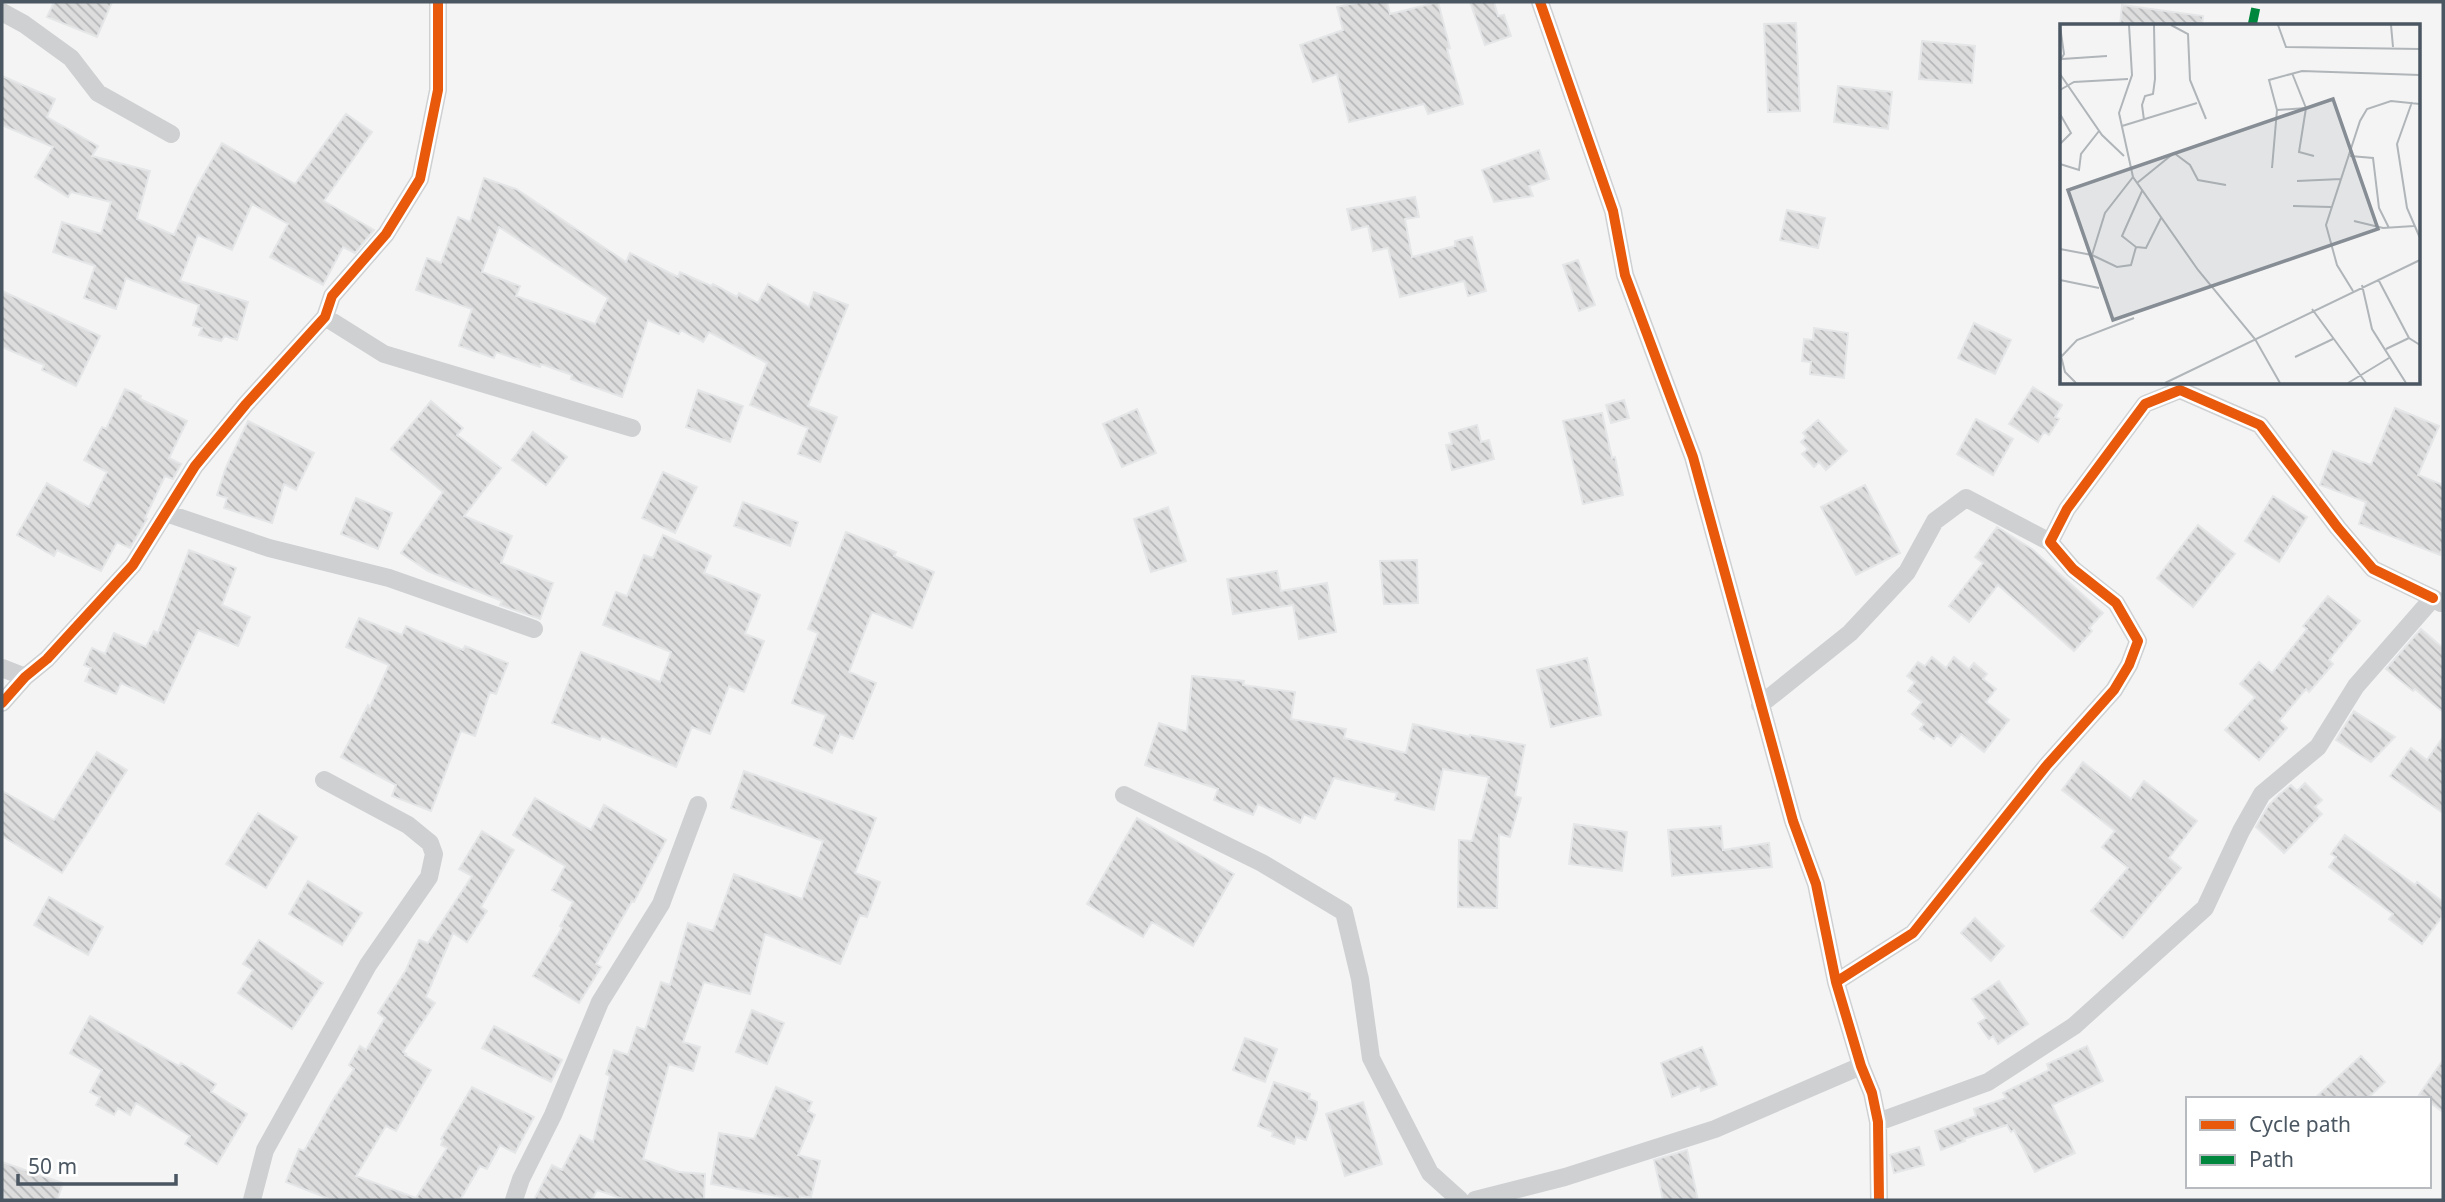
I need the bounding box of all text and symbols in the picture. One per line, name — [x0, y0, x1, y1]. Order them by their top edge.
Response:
inset map — [2060, 24, 2420, 385]
legend — [2186, 1097, 2431, 1188]
text: Cycle path — [2249, 1110, 2351, 1138]
scale bar — [18, 1142, 175, 1186]
text: Path — [2249, 1145, 2294, 1173]
text: 50 m — [28, 1152, 77, 1180]

